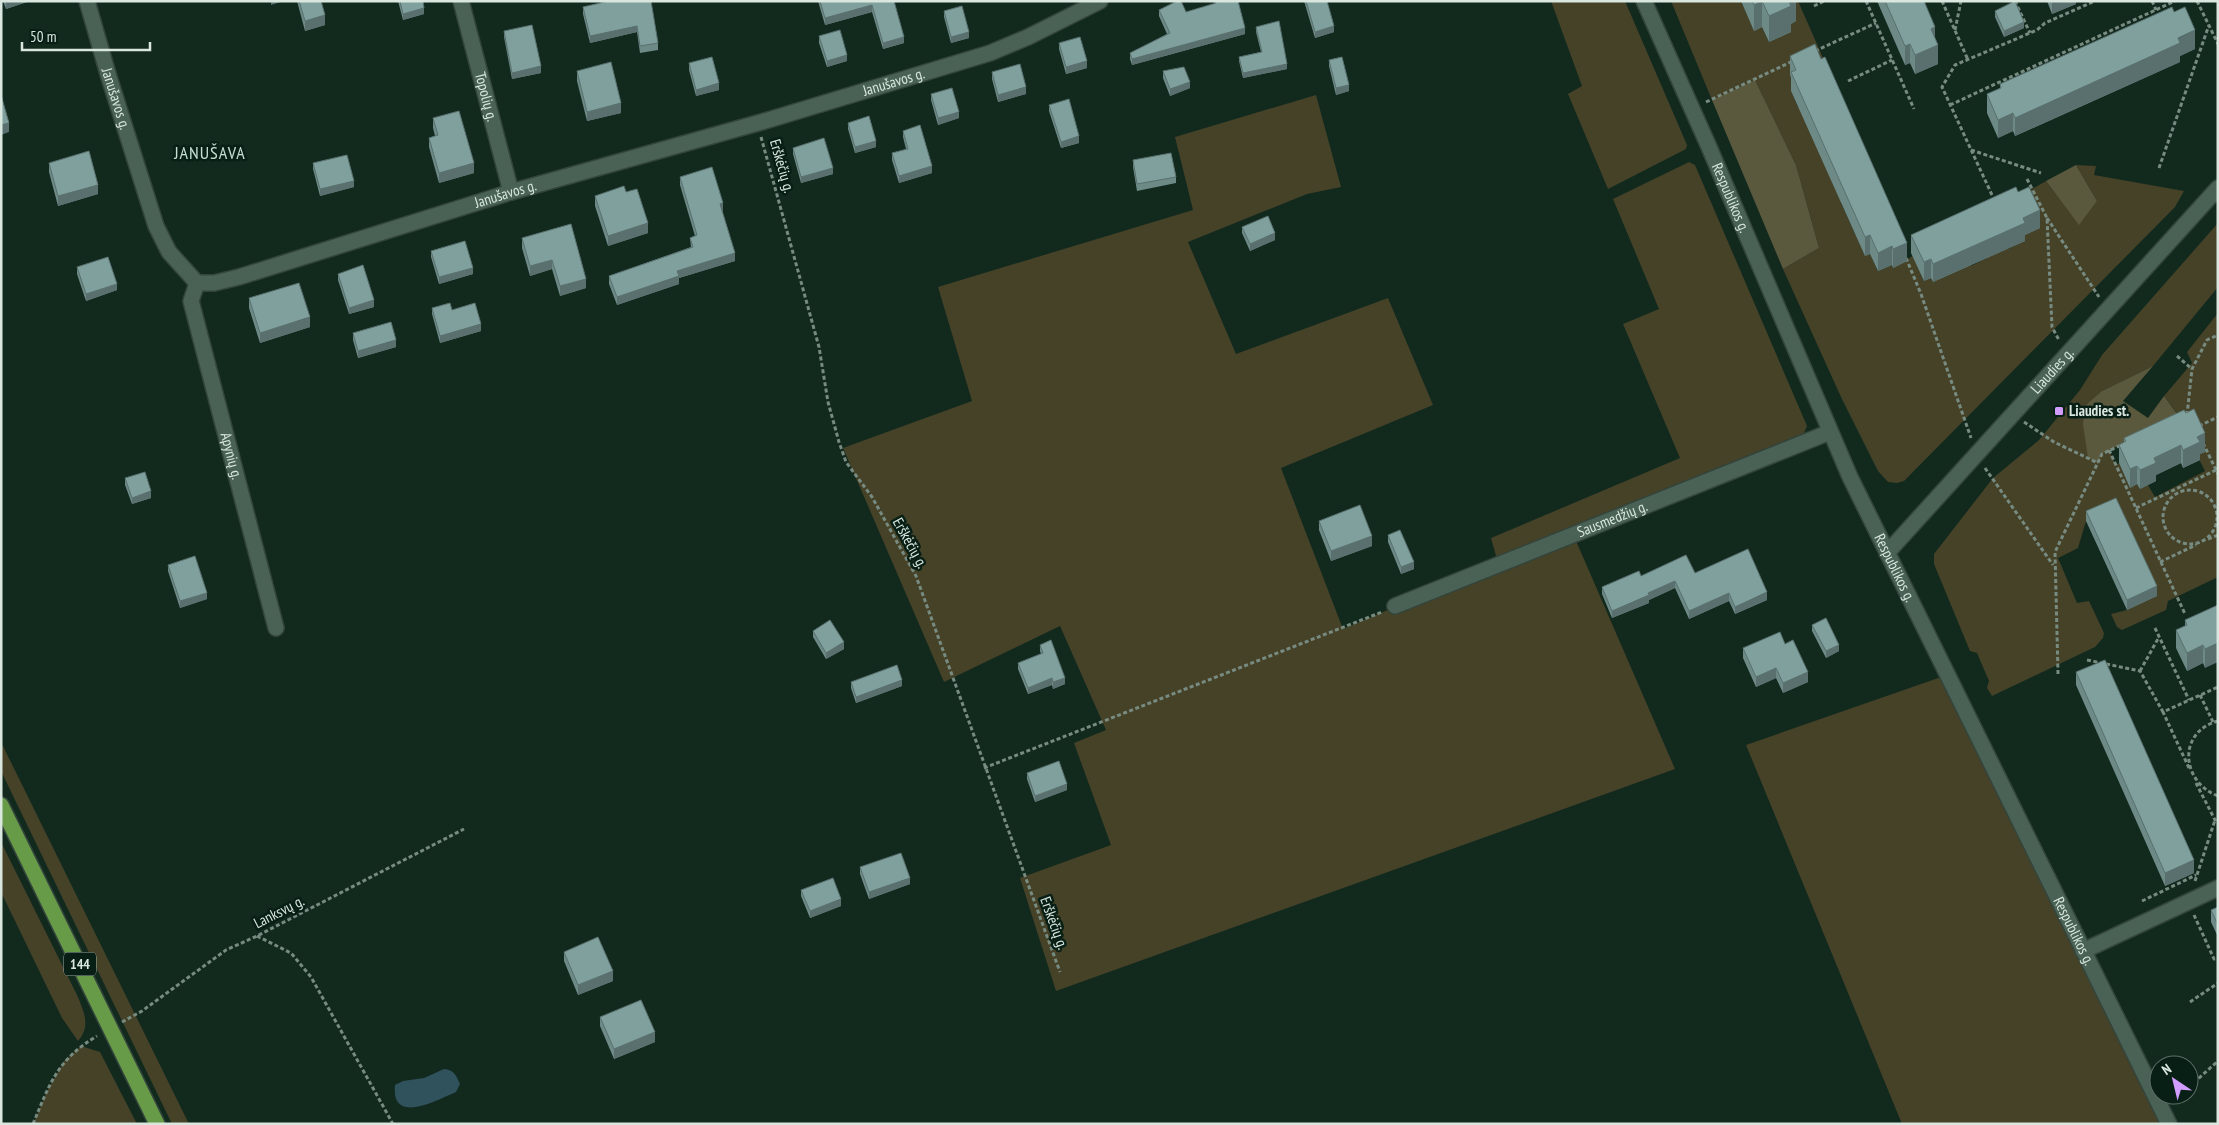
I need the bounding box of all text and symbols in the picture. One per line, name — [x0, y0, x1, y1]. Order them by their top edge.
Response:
scale bar — [22, 20, 150, 52]
text: 50 m — [30, 27, 56, 46]
street label: Janušavos g. — [859, 63, 927, 100]
street label: Janušavos g. — [97, 65, 135, 132]
street label: Topolių g. — [471, 70, 502, 124]
street label: Erškėčių g. — [766, 137, 799, 195]
district label: JANUŠAVA — [173, 141, 246, 164]
street label: Respublikos g. — [1708, 160, 1755, 236]
street label: Janušavos g. — [471, 175, 539, 212]
street label: Liaudies g. — [2026, 343, 2078, 397]
place label: Liaudies st. — [2069, 401, 2129, 420]
marker: Liaudies st. — [2053, 405, 2065, 417]
street label: Apynių g. — [217, 430, 247, 482]
street label: Sausmedžių g. — [1574, 496, 1650, 541]
street label: Erškėčių g. — [889, 514, 932, 572]
street label: Respublikos g. — [1870, 530, 1920, 605]
street label: Lanksvų g. — [250, 891, 308, 932]
street label: Erškėčių g. — [1036, 894, 1073, 952]
street label: Respublikos g. — [2050, 894, 2099, 969]
road number: 144 — [64, 952, 96, 976]
north arrow — [2149, 1055, 2199, 1105]
text: N — [2158, 1060, 2175, 1079]

